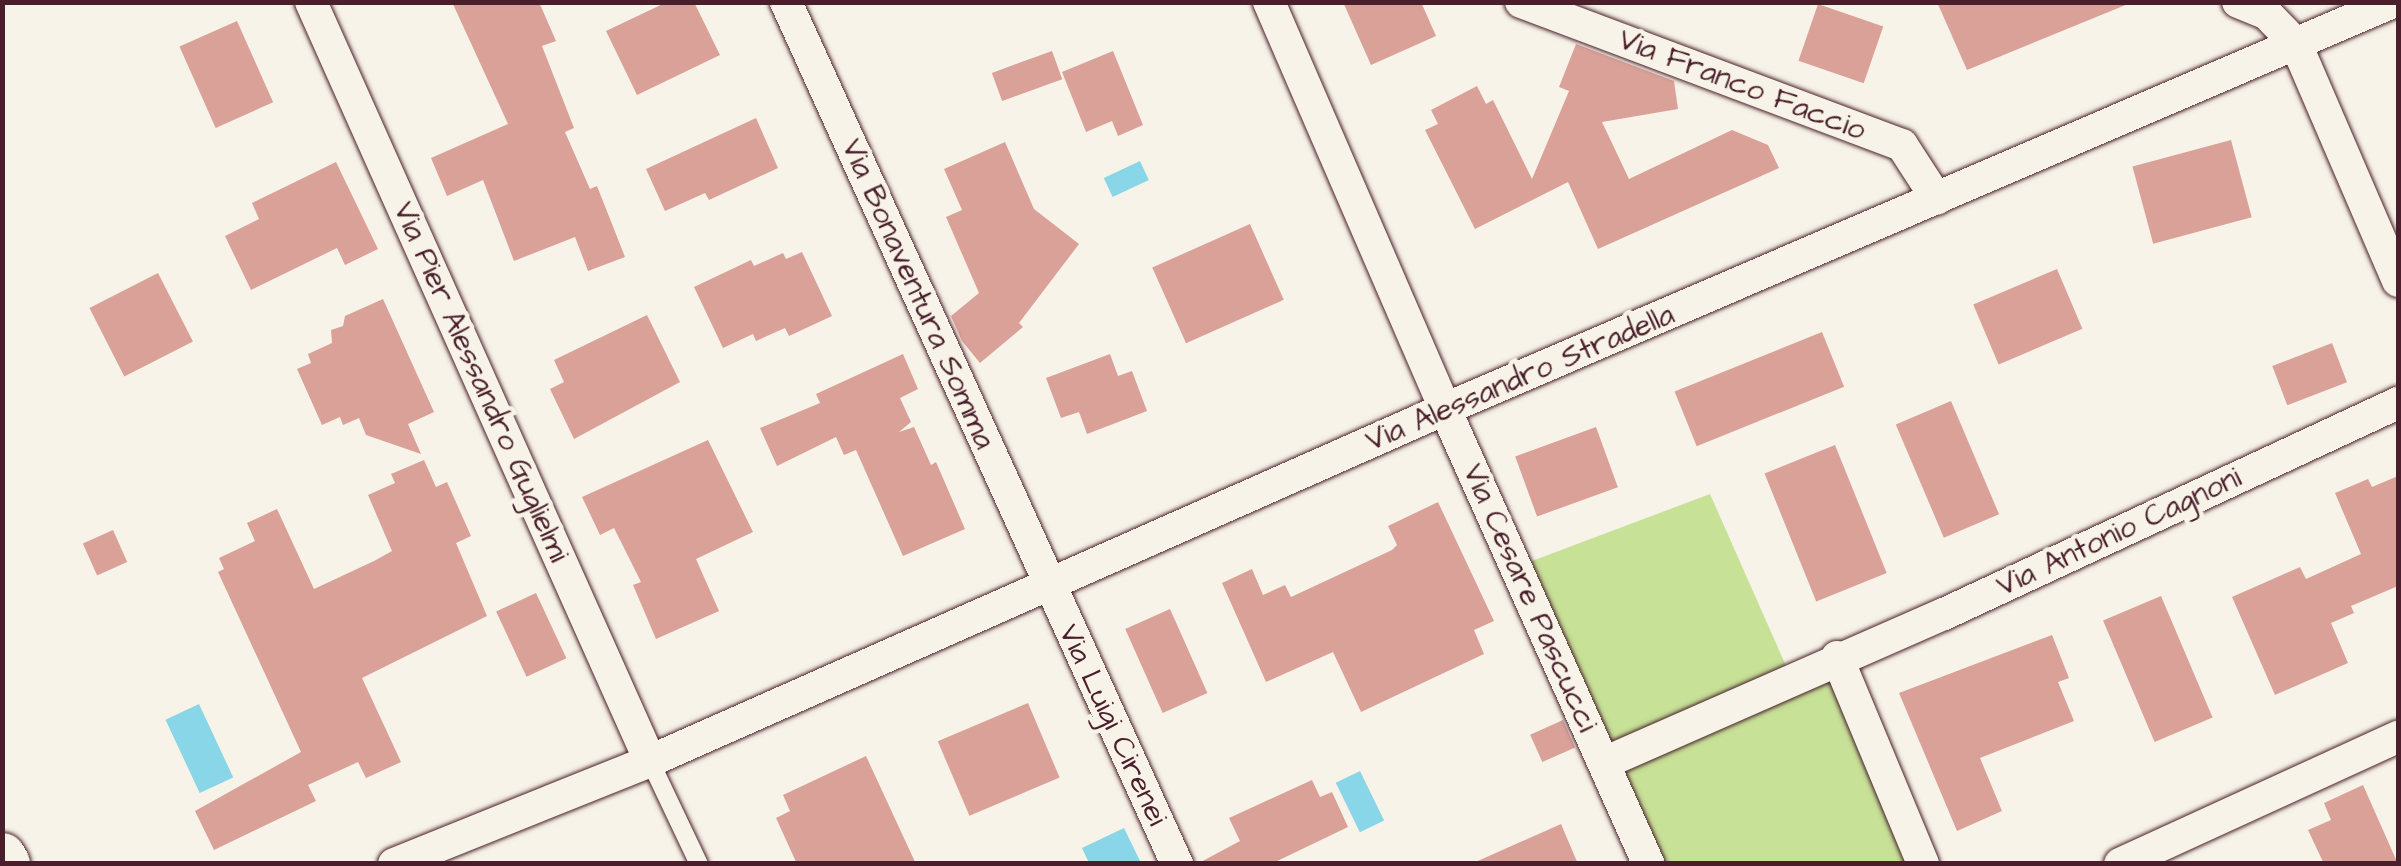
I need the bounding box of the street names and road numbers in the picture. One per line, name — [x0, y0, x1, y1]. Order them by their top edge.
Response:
street label: Via Franco Faccio — [1613, 21, 1871, 149]
street label: Via Bonaventura Somma — [833, 134, 1003, 454]
street label: Via Pier Alessandro Guglielmi — [385, 197, 577, 567]
street label: Via Alessandro Stradella — [1360, 297, 1680, 459]
street label: Via Cesare Pascucci — [1455, 458, 1605, 738]
street label: Via Antonio Cagnoni — [1991, 460, 2247, 604]
street label: Via Luigi Cirenei — [1051, 619, 1175, 831]

